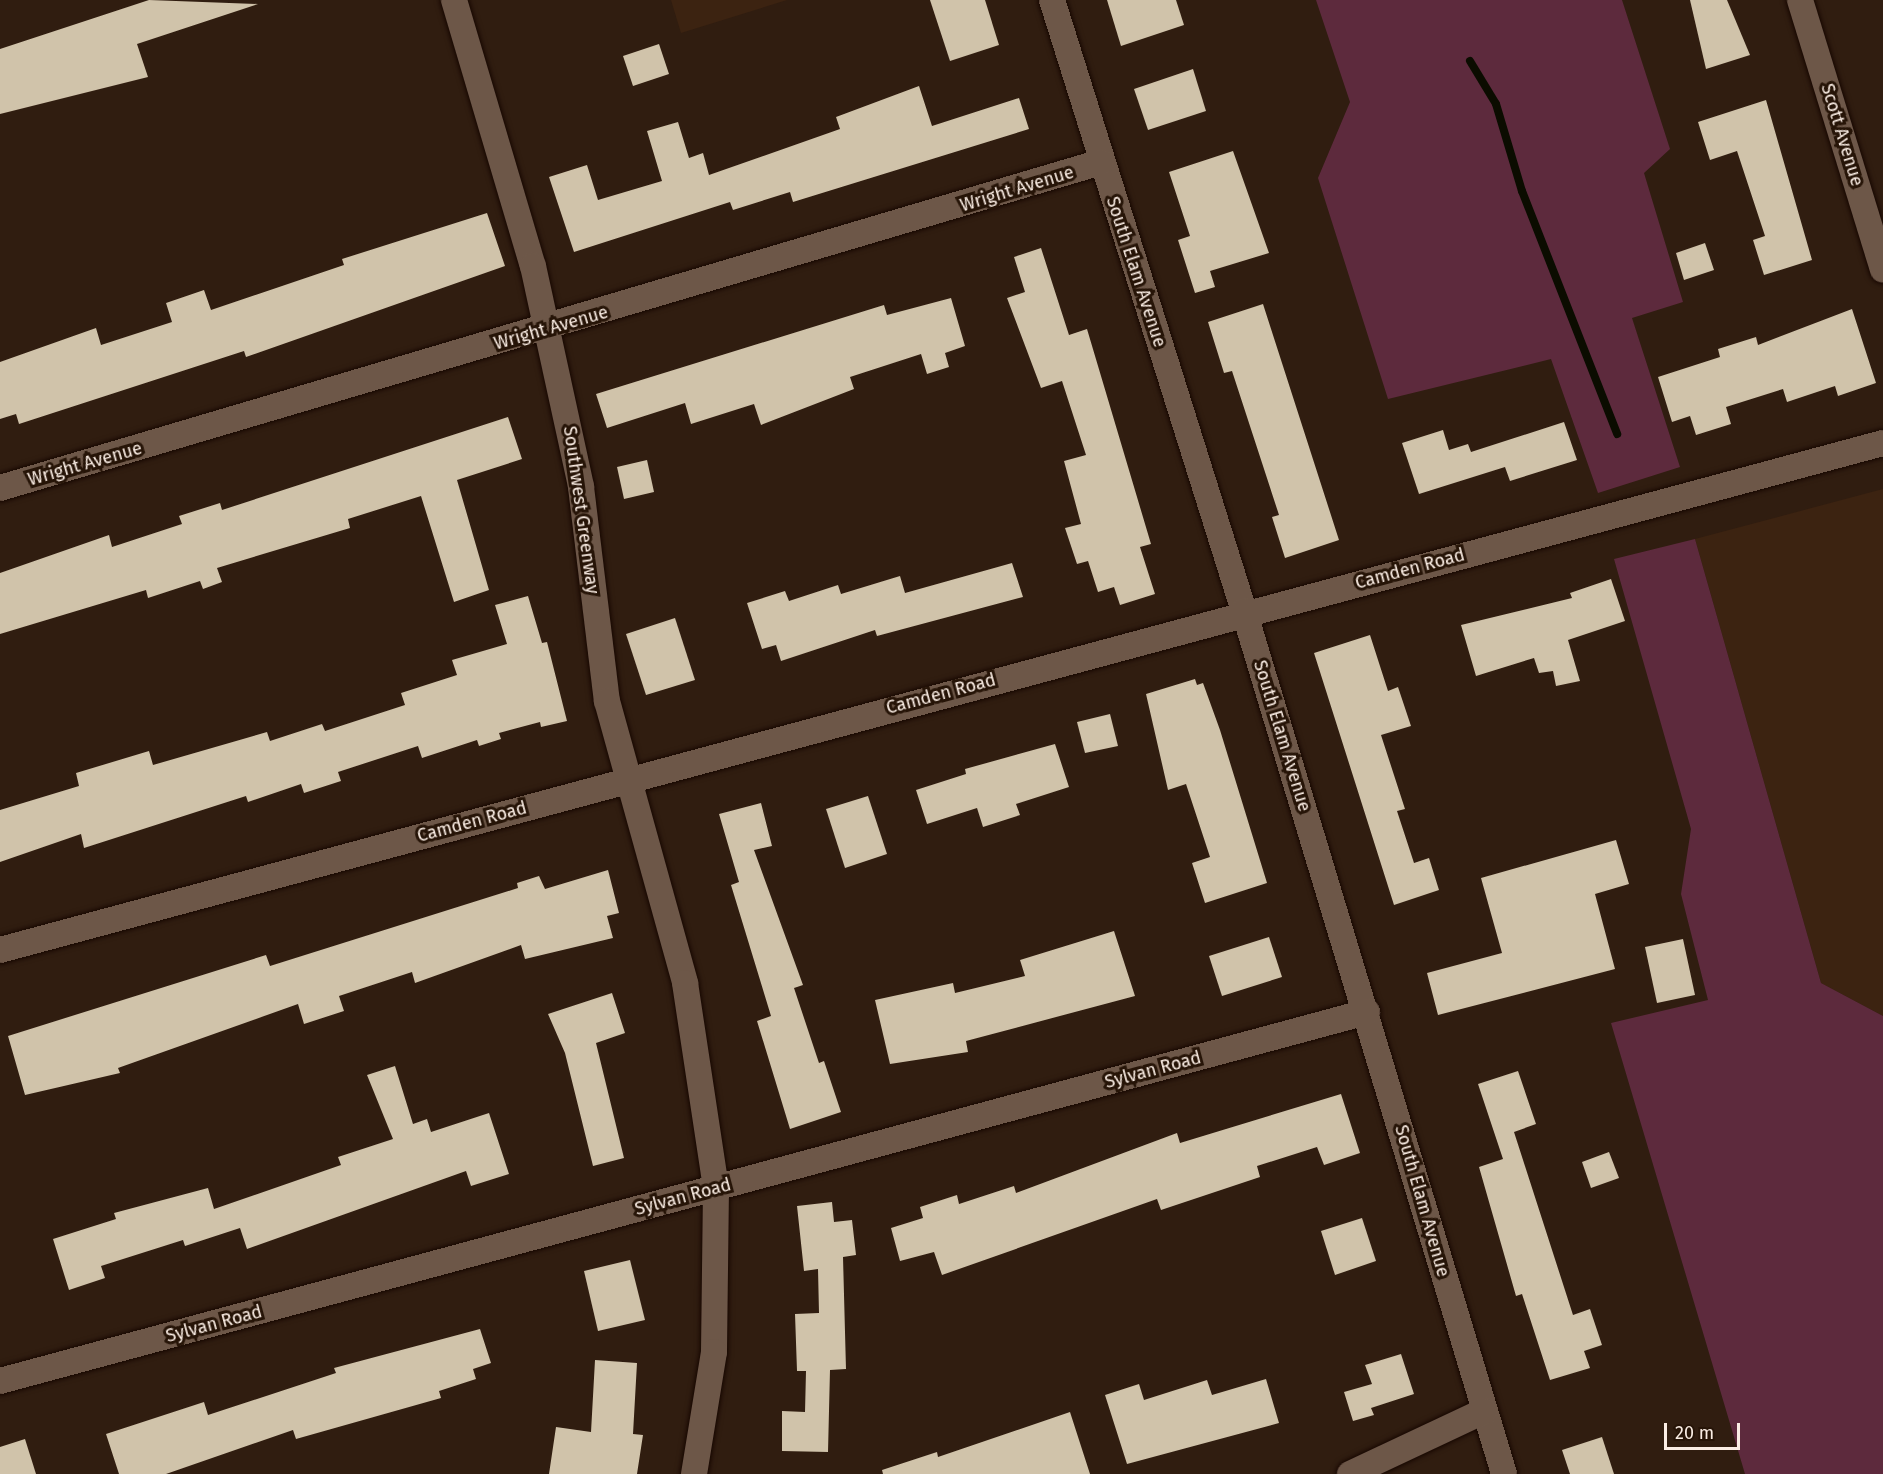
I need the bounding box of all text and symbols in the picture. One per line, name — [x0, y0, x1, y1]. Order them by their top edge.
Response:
street label: Scott Avenue — [1816, 81, 1868, 189]
street label: Wright Avenue — [958, 161, 1076, 217]
street label: South Elam Avenue — [1101, 194, 1171, 350]
street label: Wright Avenue — [491, 301, 611, 355]
street label: Southwest Greenway — [559, 425, 603, 595]
street label: Wright Avenue — [25, 437, 145, 491]
street label: Camden Road — [1353, 544, 1467, 594]
street label: South Elam Avenue — [1249, 658, 1315, 814]
street label: Camden Road — [884, 669, 998, 719]
street label: Camden Road — [415, 797, 529, 847]
street label: Sylvan Road — [1103, 1047, 1203, 1093]
street label: South Elam Avenue — [1390, 1123, 1454, 1279]
street label: Sylvan Road — [633, 1174, 733, 1220]
street label: Sylvan Road — [164, 1301, 264, 1347]
scale bar — [1667, 1411, 1744, 1449]
text: 20 m — [1675, 1422, 1714, 1444]

